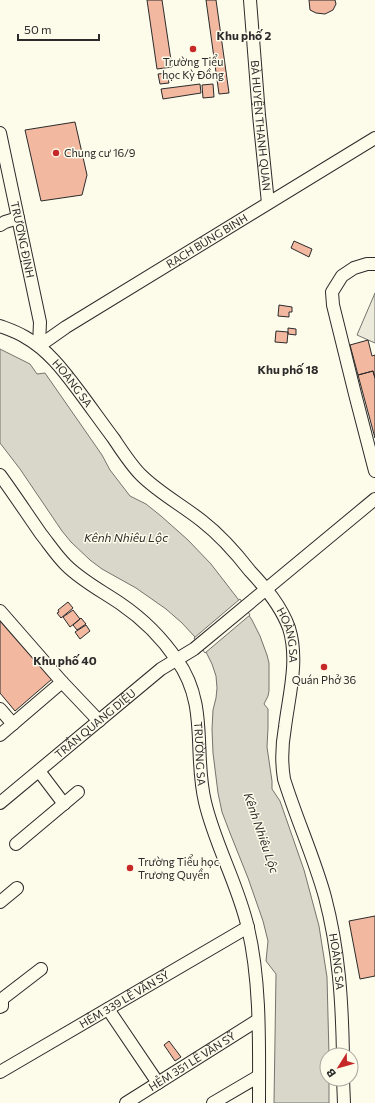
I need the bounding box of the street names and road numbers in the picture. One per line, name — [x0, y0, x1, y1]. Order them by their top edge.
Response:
street label: BÀ HUYỆN THANH QUAN — [249, 60, 274, 192]
street label: TRƯƠNG ĐỊNH — [9, 200, 38, 279]
street label: RẠCH BÙNG BINH — [163, 211, 250, 270]
street label: HOÀNG SA — [50, 356, 96, 410]
street label: HOÀNG SA — [274, 605, 300, 663]
street label: TRẦN QUANG DIỆU — [52, 686, 138, 761]
street label: TRƯỜNG SA — [192, 721, 209, 787]
street label: HOÀNG SA — [327, 932, 347, 991]
street label: HẺM 339 LÊ VĂN SỸ — [77, 968, 171, 1030]
street label: HẺM 351 LÊ VĂN SỸ — [146, 1029, 238, 1093]

